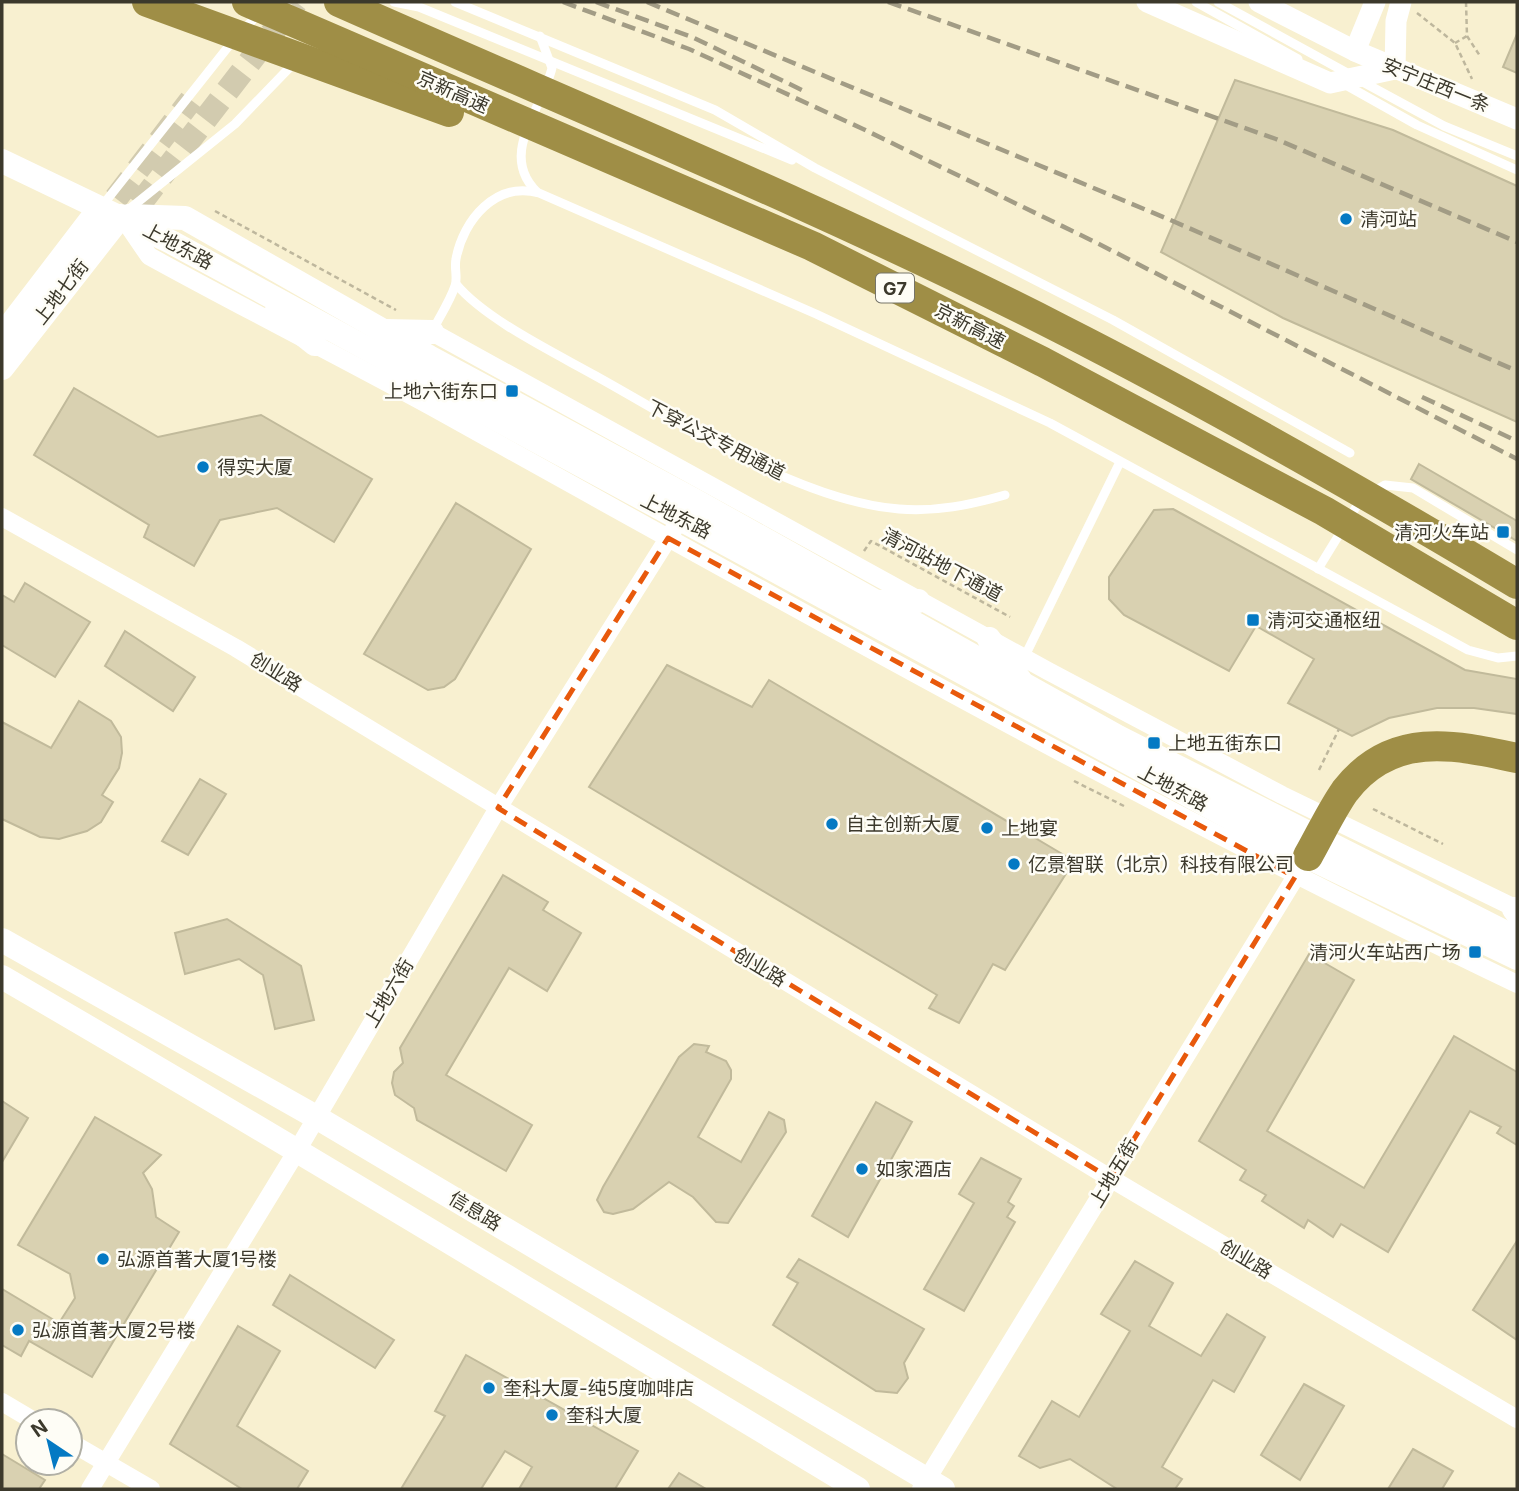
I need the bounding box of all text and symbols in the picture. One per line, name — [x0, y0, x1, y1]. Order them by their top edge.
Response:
street label: 安宁庄西一条 — [1379, 53, 1493, 117]
street label: 京新高速 — [414, 66, 492, 118]
place label: 清河站 — [1360, 208, 1417, 231]
marker: 清河站 — [1338, 211, 1354, 227]
street label: 上地东路 — [139, 218, 217, 274]
street label: 上地七街 — [29, 255, 93, 329]
road number: G7 — [876, 274, 914, 302]
street label: 京新高速 — [931, 298, 1009, 354]
place label: 上地六街东口 — [384, 380, 498, 403]
marker: 上地六街东口 — [504, 383, 520, 399]
street label: 下穿公交专用通道 — [643, 395, 789, 485]
place label: 得实大厦 — [217, 456, 293, 479]
marker: 得实大厦 — [195, 459, 211, 475]
street label: 上地东路 — [637, 488, 715, 544]
place label: 清河火车站 — [1394, 521, 1489, 544]
street label: 清河站地下通道 — [878, 524, 1006, 606]
marker: 清河火车站 — [1495, 524, 1511, 540]
place label: 清河交通枢纽 — [1267, 609, 1381, 632]
marker: 清河交通枢纽 — [1245, 612, 1261, 628]
street label: 创业路 — [246, 647, 306, 697]
place label: 上地五街东口 — [1168, 732, 1282, 755]
marker: 上地五街东口 — [1146, 735, 1162, 751]
street label: 上地东路 — [1134, 760, 1212, 816]
place label: 自主创新大厦 — [846, 813, 960, 836]
marker: 自主创新大厦 — [824, 816, 840, 832]
place label: 上地宴 — [1001, 817, 1058, 840]
marker: 上地宴 — [979, 820, 995, 836]
place label: 亿景智联（北京）科技有限公司 — [1028, 853, 1294, 876]
marker: 亿景智联（北京）科技有限公司 — [1006, 856, 1022, 872]
place label: 清河火车站西广场 — [1309, 941, 1461, 964]
street label: 创业路 — [730, 942, 790, 992]
marker: 清河火车站西广场 — [1467, 944, 1483, 960]
street label: 上地六街 — [360, 954, 418, 1032]
street label: 上地五街 — [1085, 1134, 1143, 1212]
place label: 如家酒店 — [876, 1158, 952, 1181]
marker: 如家酒店 — [854, 1161, 870, 1177]
street label: 信息路 — [445, 1186, 505, 1236]
street label: 创业路 — [1216, 1234, 1276, 1284]
place label: 弘源首著大厦1号楼 — [117, 1248, 277, 1271]
marker: 弘源首著大厦1号楼 — [95, 1251, 111, 1267]
place label: 弘源首著大厦2号楼 — [32, 1319, 196, 1342]
marker: 弘源首著大厦2号楼 — [10, 1322, 26, 1338]
place label: 奎科大厦-纯5度咖啡店 — [503, 1377, 694, 1400]
marker: 奎科大厦-纯5度咖啡店 — [481, 1380, 497, 1396]
place label: 奎科大厦 — [566, 1404, 642, 1427]
north arrow — [14, 1407, 84, 1477]
marker: 奎科大厦 — [544, 1407, 560, 1423]
text: N — [27, 1415, 52, 1442]

